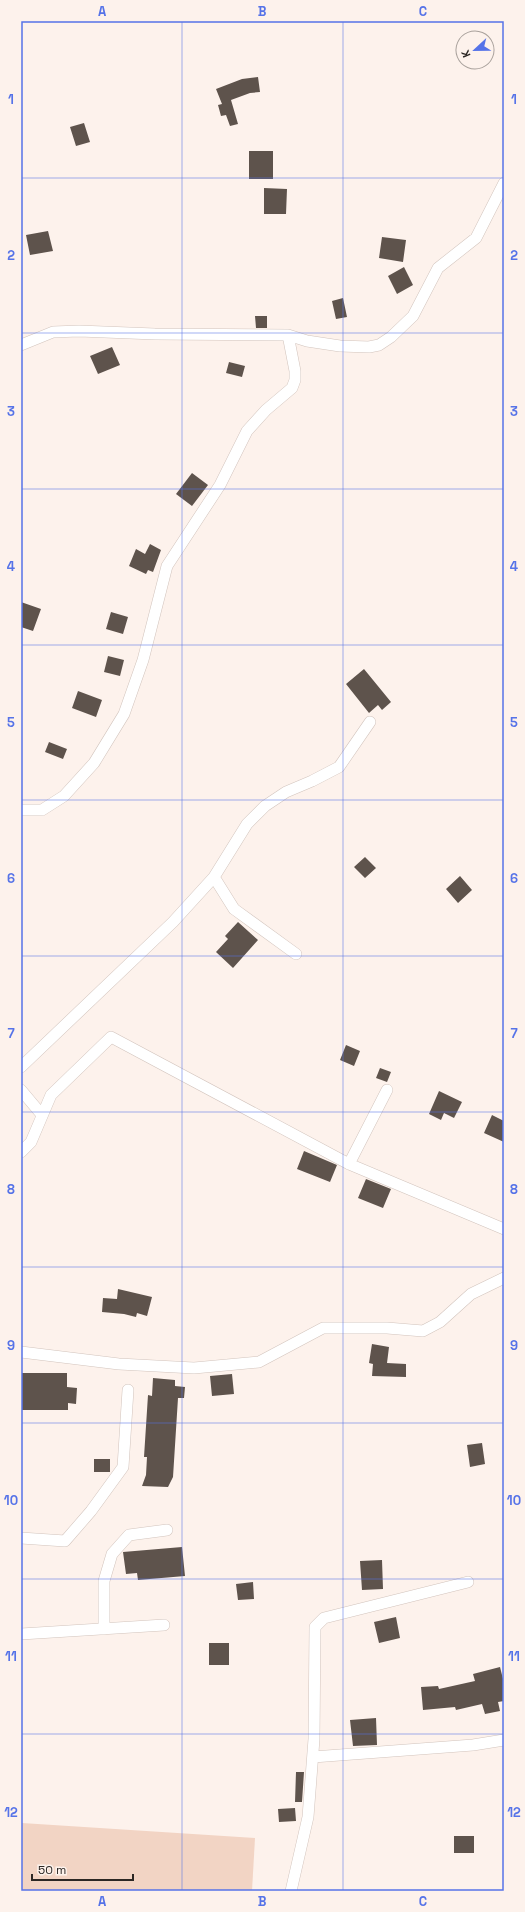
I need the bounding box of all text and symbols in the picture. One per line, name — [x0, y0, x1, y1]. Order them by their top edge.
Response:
text: A — [98, 3, 107, 20]
text: B — [258, 3, 267, 20]
text: C — [419, 3, 427, 20]
north arrow — [455, 30, 495, 70]
text: K — [458, 48, 474, 60]
text: 1 — [8, 91, 14, 108]
text: 1 — [511, 91, 517, 108]
text: 2 — [7, 247, 15, 264]
text: 2 — [510, 247, 518, 264]
text: 3 — [7, 403, 15, 420]
text: 3 — [510, 403, 518, 420]
text: 4 — [7, 558, 15, 575]
text: 4 — [510, 558, 518, 575]
text: 5 — [7, 714, 15, 731]
text: 5 — [510, 714, 518, 731]
text: 6 — [7, 870, 15, 887]
text: 6 — [510, 870, 518, 887]
text: 7 — [7, 1025, 15, 1042]
text: 7 — [510, 1025, 518, 1042]
text: 8 — [7, 1181, 15, 1198]
text: 8 — [510, 1181, 518, 1198]
text: 9 — [7, 1337, 15, 1354]
text: 9 — [510, 1337, 518, 1354]
text: 10 — [4, 1492, 18, 1509]
text: 10 — [507, 1492, 521, 1509]
text: 11 — [5, 1648, 17, 1665]
text: 11 — [508, 1648, 520, 1665]
text: 12 — [4, 1804, 18, 1821]
text: 12 — [507, 1804, 521, 1821]
scale bar — [32, 1856, 133, 1882]
text: 50 m — [38, 1862, 66, 1878]
text: A — [98, 1893, 107, 1910]
text: B — [258, 1893, 267, 1910]
text: C — [419, 1893, 427, 1910]

